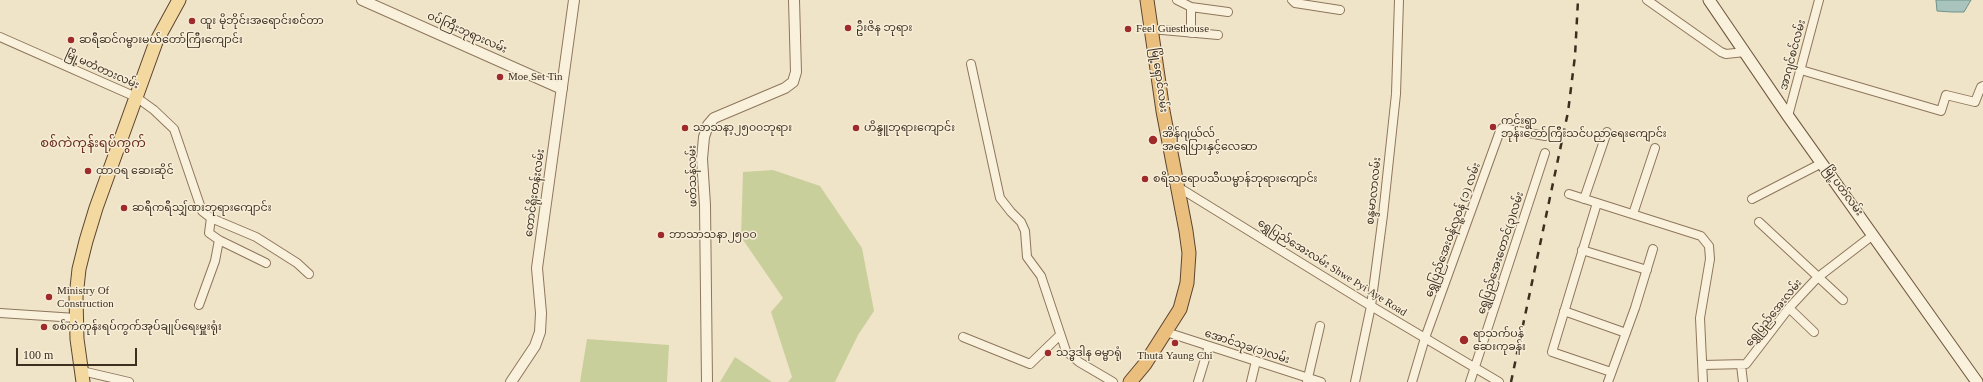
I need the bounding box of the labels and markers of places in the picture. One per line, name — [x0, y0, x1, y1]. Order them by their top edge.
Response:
place label: ထူး မိုဘိုင်းအရောင်းစင်တာ — [200, 14, 324, 28]
marker: ထူး မိုဘိုင်းအရောင်းစင်တာ — [187, 16, 197, 26]
place label: ဦးဇိန ဘုရား — [856, 21, 912, 35]
place label: Feel Guesthouse — [1136, 22, 1209, 36]
marker: ဦးဇိန ဘုရား — [843, 23, 853, 33]
marker: Feel Guesthouse — [1123, 24, 1133, 34]
place label: ဆရီဆင်ဂမ္မားမယ်တော်ကြီးကျောင်း — [79, 33, 243, 47]
marker: ဆရီဆင်ဂမ္မားမယ်တော်ကြီးကျောင်း — [66, 35, 76, 45]
place label: Moe Set Tin — [508, 70, 563, 84]
marker: Moe Set Tin — [495, 72, 505, 82]
place label: ကင်းရွာ ဘုန်းတော်ကြီးသင်ပညာရေးကျောင်း — [1501, 114, 1667, 140]
place label: သာသနာ့၂၅၀၀ဘုရား — [693, 121, 792, 135]
place label: ဟိန္ဒူဘုရားကျောင်း — [864, 121, 955, 135]
marker: ကင်းရွာ ဘုန်းတော်ကြီးသင်ပညာရေးကျောင်း — [1488, 122, 1498, 132]
marker: သာသနာ့၂၅၀၀ဘုရား — [680, 123, 690, 133]
marker: ဟိန္ဒူဘုရားကျောင်း — [851, 123, 861, 133]
place label: အိန်ဂျယ်လ် အရေပြားနှင့်လေဆာ — [1162, 127, 1258, 153]
marker: အိန်ဂျယ်လ် အရေပြားနှင့်လေဆာ — [1147, 134, 1159, 146]
place label: ထာဝရ ဆေးဆိုင် — [96, 164, 174, 178]
marker: ထာဝရ ဆေးဆိုင် — [83, 166, 93, 176]
place label: စရိသရောပသီယမ္မာန်ဘုရားကျောင်း — [1153, 172, 1317, 186]
marker: စရိသရောပသီယမ္မာန်ဘုရားကျောင်း — [1140, 174, 1150, 184]
place label: ဆရီကရီသျှ်ဏးဘုရားကျောင်း — [132, 201, 271, 215]
marker: ဆရီကရီသျှ်ဏးဘုရားကျောင်း — [119, 203, 129, 213]
place label: ဘာသာသနာ၂၅၀၀ — [669, 228, 757, 242]
marker: ဘာသာသနာ၂၅၀၀ — [656, 230, 666, 240]
place label: Ministry Of Construction — [57, 284, 114, 310]
marker: Ministry Of Construction — [44, 292, 54, 302]
place label: စစ်ကဲကုန်းရပ်ကွက်အုပ်ချုပ်ရေးမှူးရုံး — [52, 320, 222, 334]
marker: စစ်ကဲကုန်းရပ်ကွက်အုပ်ချုပ်ရေးမှူးရုံး — [39, 322, 49, 332]
place label: ရာသက်ပန် ဆေးကုခန်း — [1473, 327, 1526, 353]
marker: ရာသက်ပန် ဆေးကုခန်း — [1458, 334, 1470, 346]
marker: Thuta Yaung Chi — [1170, 338, 1180, 348]
place label: သဒ္ဓဒါန ဓမ္မာရုံ — [1056, 346, 1122, 360]
marker: သဒ္ဓဒါန ဓမ္မာရုံ — [1043, 348, 1053, 358]
place label: Thuta Yaung Chi — [1137, 349, 1213, 363]

